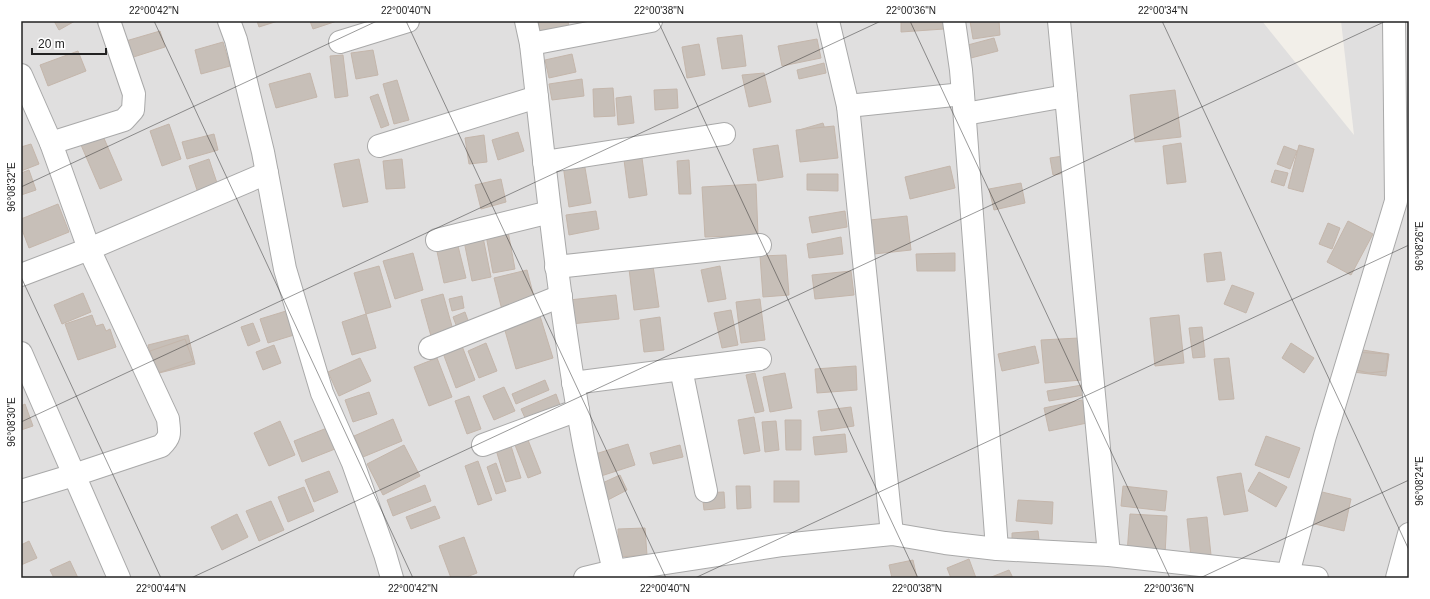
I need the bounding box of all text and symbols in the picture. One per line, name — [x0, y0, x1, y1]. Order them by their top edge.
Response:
text: 22°00'42"N — [129, 5, 179, 16]
text: 22°00'40"N — [381, 5, 431, 16]
text: 22°00'38"N — [634, 5, 684, 16]
text: 22°00'36"N — [886, 5, 936, 16]
text: 22°00'34"N — [1138, 5, 1188, 16]
scale bar — [32, 30, 106, 56]
text: 20 m — [38, 37, 65, 51]
text: 96°08'32"E — [6, 162, 17, 212]
text: 96°08'26"E — [1414, 221, 1425, 271]
text: 96°08'30"E — [6, 397, 17, 447]
text: 96°08'24"E — [1414, 456, 1425, 506]
text: 22°00'44"N — [136, 583, 186, 594]
text: 22°00'42"N — [388, 583, 438, 594]
text: 22°00'40"N — [640, 583, 690, 594]
text: 22°00'38"N — [892, 583, 942, 594]
text: 22°00'36"N — [1144, 583, 1194, 594]

